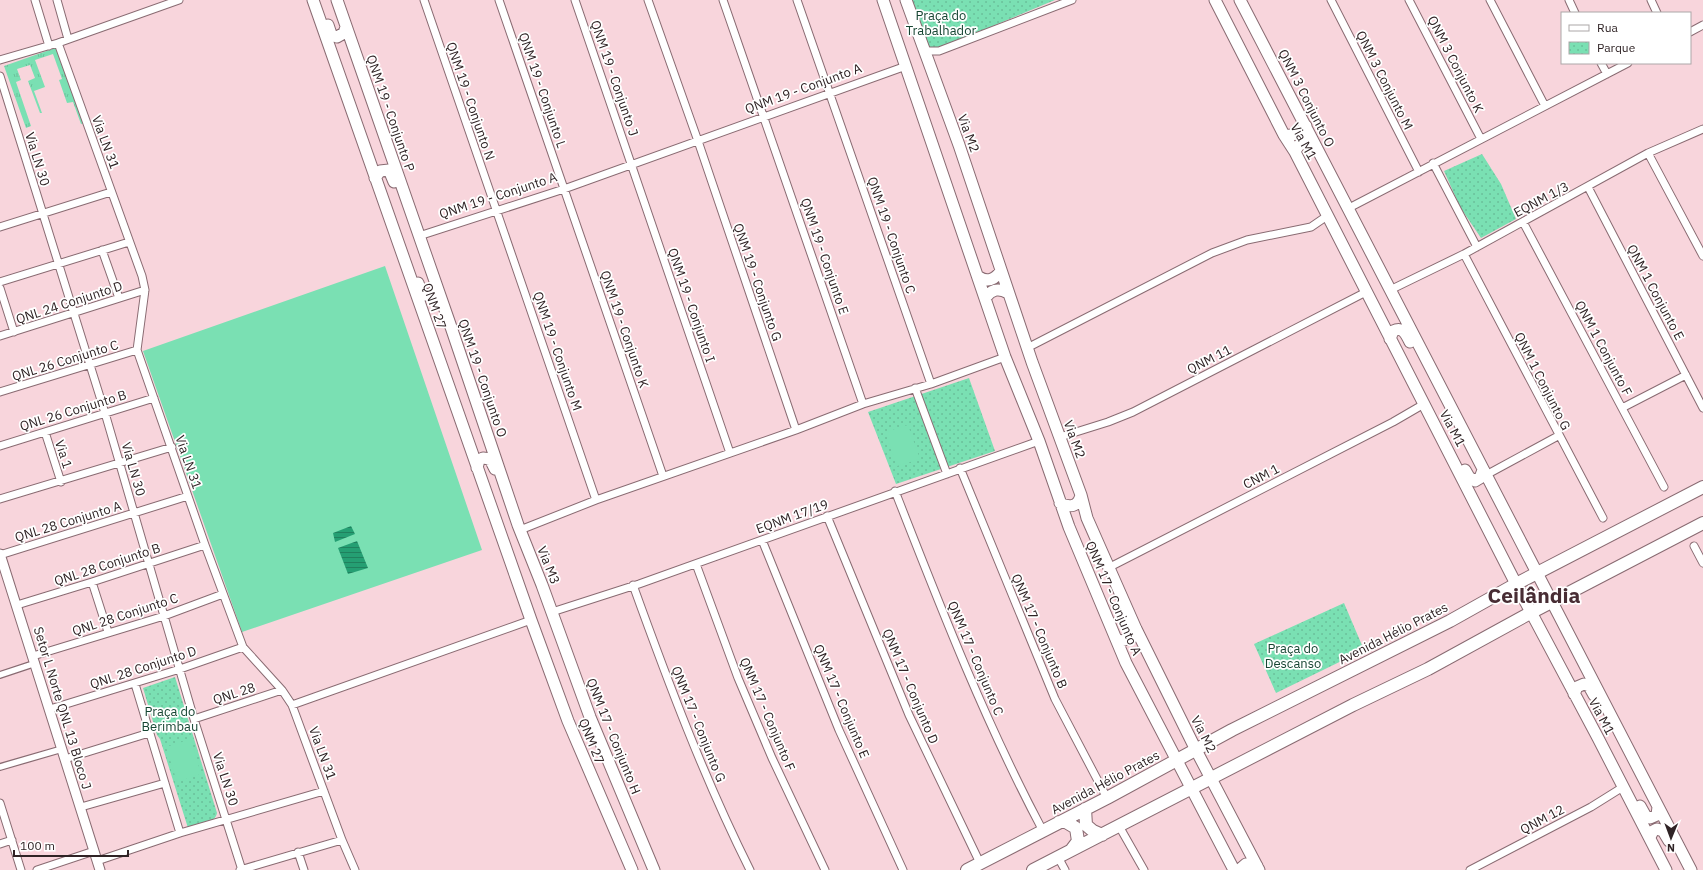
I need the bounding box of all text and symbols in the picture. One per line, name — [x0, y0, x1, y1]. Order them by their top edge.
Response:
park label: Praça do Trabalhador — [906, 7, 976, 39]
legend — [1561, 12, 1691, 64]
street label: QNM 3 Conjunto K — [1424, 13, 1487, 116]
street label: QNM 19 - Conjunto J — [587, 18, 642, 138]
text: Rua — [1597, 20, 1618, 35]
street label: QNM 3 Conjunto M — [1352, 28, 1417, 133]
street label: QNM 19 - Conjunto L — [515, 30, 570, 151]
street label: QNM 19 - Conjunto N — [442, 40, 499, 162]
text: Parque — [1597, 40, 1636, 55]
street label: QNM 3 Conjunto O — [1275, 46, 1339, 150]
street label: QNM 19 - Conjunto P — [363, 53, 419, 174]
street label: QNM 19 - Conjunto A — [743, 59, 864, 117]
street label: Via M2 — [954, 112, 983, 155]
street label: Via LN 31 — [88, 113, 123, 171]
street label: Via M1 — [1287, 120, 1321, 163]
street label: Via LN 30 — [21, 130, 54, 188]
street label: QNM 19 - Conjunto A — [437, 168, 560, 223]
street label: QNM 19 - Conjunto C — [864, 174, 920, 296]
street label: EQNM 1/3 — [1511, 178, 1572, 221]
street label: QNM 19 - Conjunto E — [797, 196, 852, 317]
street label: QNM 19 - Conjunto G — [729, 221, 786, 343]
street label: QNM 1 Conjunto E — [1623, 241, 1688, 343]
street label: QNM 19 - Conjunto I — [664, 246, 719, 365]
street label: QNM 19 - Conjunto K — [596, 268, 653, 390]
street label: QNL 24 Conjunto D — [14, 277, 125, 328]
street label: QNM 27 — [419, 281, 450, 331]
street label: QNM 19 - Conjunto M — [529, 289, 586, 413]
street label: QNM 1 Conjunto F — [1571, 298, 1636, 399]
street label: QNM 19 - Conjunto O — [454, 317, 511, 439]
street label: QNM 1 Conjunto G — [1511, 329, 1575, 433]
street label: QNL 26 Conjunto C — [10, 336, 120, 385]
street label: QNM 11 — [1184, 341, 1234, 378]
street label: QNL 26 Conjunto B — [18, 386, 129, 435]
street label: Via M1 — [1436, 407, 1469, 450]
street label: Via M2 — [1060, 418, 1089, 461]
street label: Via LN 31 — [171, 433, 206, 491]
street label: Via 1 — [51, 438, 76, 471]
street label: Via LN 30 — [118, 440, 149, 498]
street label: CNM 1 — [1240, 460, 1282, 493]
street label: EQNM 17/19 — [754, 496, 831, 537]
street label: QNL 28 Conjunto A — [13, 497, 124, 546]
street label: QNM 17 - Conjunto A — [1082, 538, 1146, 659]
street label: QNL 28 Conjunto B — [52, 539, 162, 590]
street label: Via M3 — [533, 544, 564, 587]
street label: QNM 17 - Conjunto B — [1008, 571, 1071, 691]
district label: Ceilândia — [1487, 581, 1581, 609]
street label: QNL 28 Conjunto C — [70, 589, 180, 640]
street label: QNM 17 - Conjunto C — [944, 598, 1007, 718]
street label: Avenida Hélio Prates — [1336, 599, 1451, 668]
street label: Setor L Norte QNL 13 Bloco J — [30, 625, 95, 792]
street label: QNM 17 - Conjunto D — [879, 626, 942, 746]
park label: Praça do Descanso — [1265, 640, 1321, 672]
street label: QNL 28 Conjunto D — [88, 642, 199, 693]
street label: QNM 17 - Conjunto E — [810, 642, 873, 761]
street label: QNM 17 - Conjunto F — [736, 655, 799, 774]
street label: QNM 17 - Conjunto G — [668, 664, 730, 785]
street label: QNM 17 - Conjunto H — [582, 676, 645, 797]
street label: QNL 28 — [211, 679, 258, 708]
street label: Via M1 — [1585, 695, 1618, 738]
park label: Praça do Berimbau — [142, 703, 198, 735]
street label: Via M2 — [1187, 713, 1220, 756]
street label: QNM 27 — [575, 716, 608, 766]
street label: Via LN 31 — [305, 724, 340, 782]
street label: Avenida Hélio Prates — [1048, 747, 1162, 818]
street label: Via LN 30 — [209, 750, 242, 808]
street label: QNM 12 — [1517, 801, 1567, 838]
north arrow — [1651, 818, 1691, 858]
scale bar — [14, 832, 128, 858]
text: 100 m — [20, 838, 55, 853]
text: N — [1667, 841, 1675, 855]

